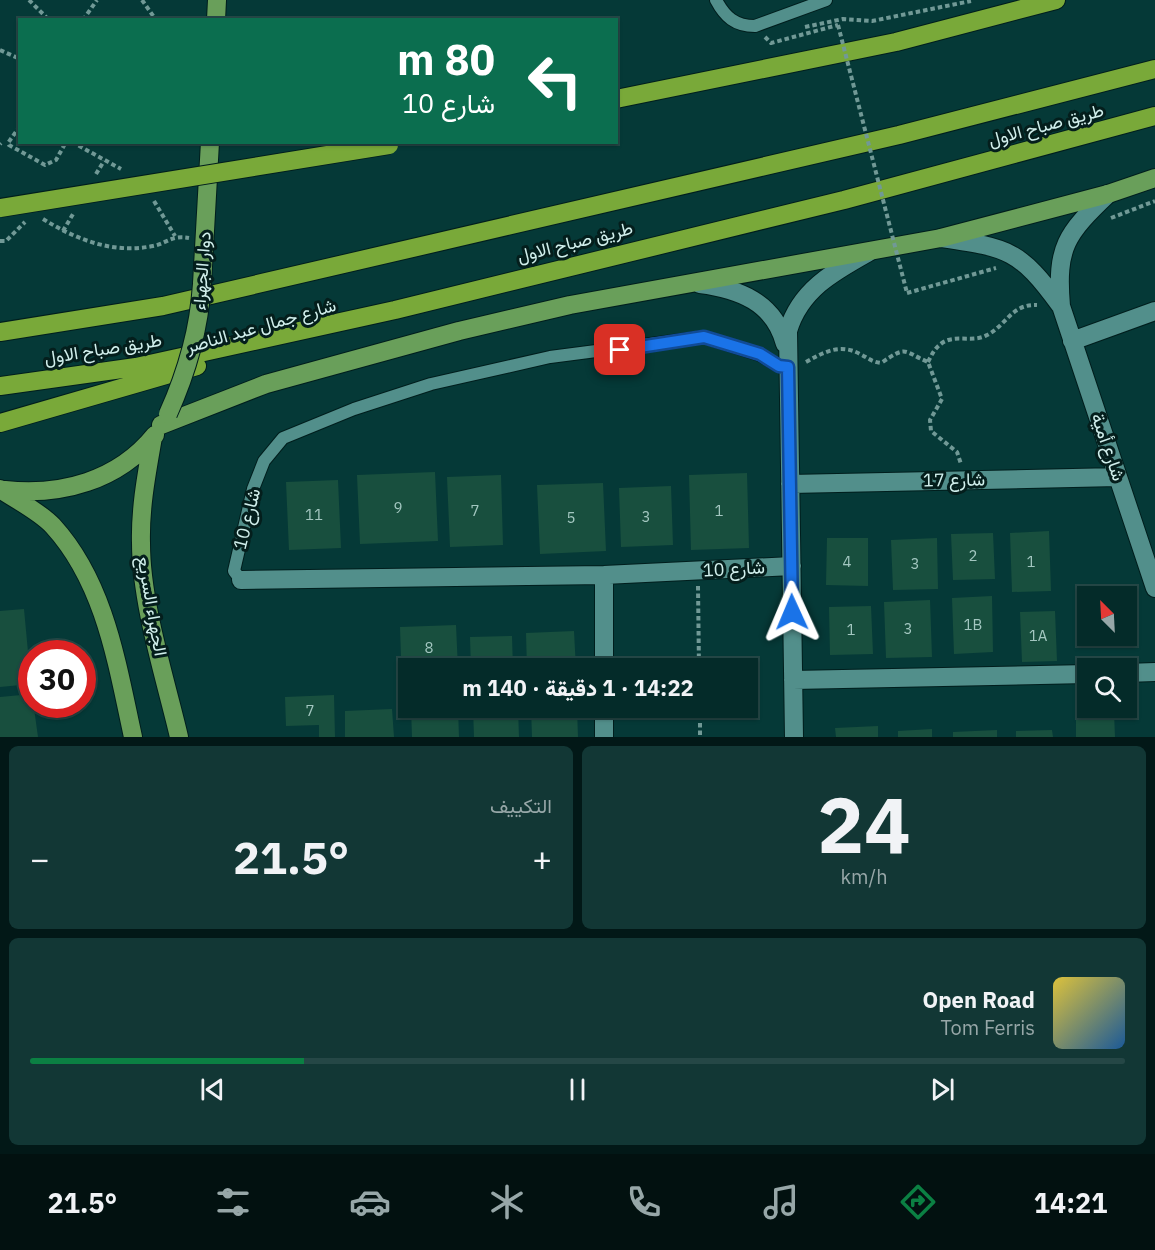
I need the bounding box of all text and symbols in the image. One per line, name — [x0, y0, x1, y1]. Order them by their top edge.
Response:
text: 80 m — [397, 32, 495, 87]
icon: left — [516, 42, 594, 120]
text: شارع 10 — [402, 85, 495, 120]
street label: طريق صباح الاول — [986, 98, 1106, 152]
street label: طريق صباح الاول — [515, 216, 635, 268]
street label: دوار الجهراء — [187, 231, 216, 311]
street label: شارع جمال عبد الناصر — [182, 293, 339, 359]
pin — [594, 324, 645, 375]
street label: طريق صباح الاول — [43, 328, 163, 370]
icon: arrive — [603, 333, 636, 366]
street label: شارع أمية — [1085, 410, 1131, 484]
street label: شارع 17 — [923, 467, 985, 493]
street label: شارع 10 — [228, 486, 266, 552]
house number: 9 — [393, 498, 403, 517]
house number: 7 — [470, 501, 480, 520]
house number: 1 — [714, 501, 724, 520]
house number: 11 — [305, 505, 323, 524]
house number: 3 — [641, 507, 651, 526]
house number: 5 — [566, 508, 576, 527]
house number: 2 — [968, 546, 978, 565]
house number: 4 — [842, 552, 852, 571]
house number: 1 — [1026, 552, 1036, 571]
street label: الجهراء السريع — [131, 554, 173, 658]
house number: 3 — [910, 554, 920, 573]
street label: شارع 10 — [702, 555, 766, 583]
position arrow — [760, 580, 824, 644]
north arrow — [1077, 586, 1137, 646]
map controls — [1077, 586, 1137, 718]
house number: 1B — [964, 615, 982, 634]
house number: 3 — [903, 619, 913, 638]
house number: 1 — [846, 620, 856, 639]
house number: 1A — [1029, 626, 1048, 645]
house number: 8 — [424, 638, 434, 657]
speed limit sign: 30 — [18, 640, 96, 718]
button: search — [1077, 658, 1137, 718]
text: 14:22 · 1 دقيقة · 140 m — [462, 673, 694, 702]
house number: 7 — [305, 701, 315, 720]
text: 24 — [817, 773, 911, 874]
text: التكييف — [490, 792, 552, 819]
text: 21.5° — [233, 828, 349, 886]
text: − — [30, 837, 50, 880]
text: + — [532, 837, 552, 880]
text: km/h — [840, 863, 888, 890]
text: Open Road — [922, 985, 1035, 1014]
text: Tom Ferris — [940, 1014, 1035, 1041]
icon: previous — [196, 1073, 229, 1106]
icon: pause — [561, 1073, 594, 1106]
icon: next — [926, 1073, 959, 1106]
icon: filters — [212, 1181, 254, 1223]
icon: car — [349, 1181, 391, 1223]
icon: climate — [486, 1181, 528, 1223]
icon: phone — [623, 1181, 665, 1223]
icon: music — [760, 1181, 802, 1223]
icon: directions — [897, 1181, 939, 1223]
text: 21.5° — [48, 1185, 117, 1220]
text: 14:21 — [1034, 1185, 1108, 1220]

